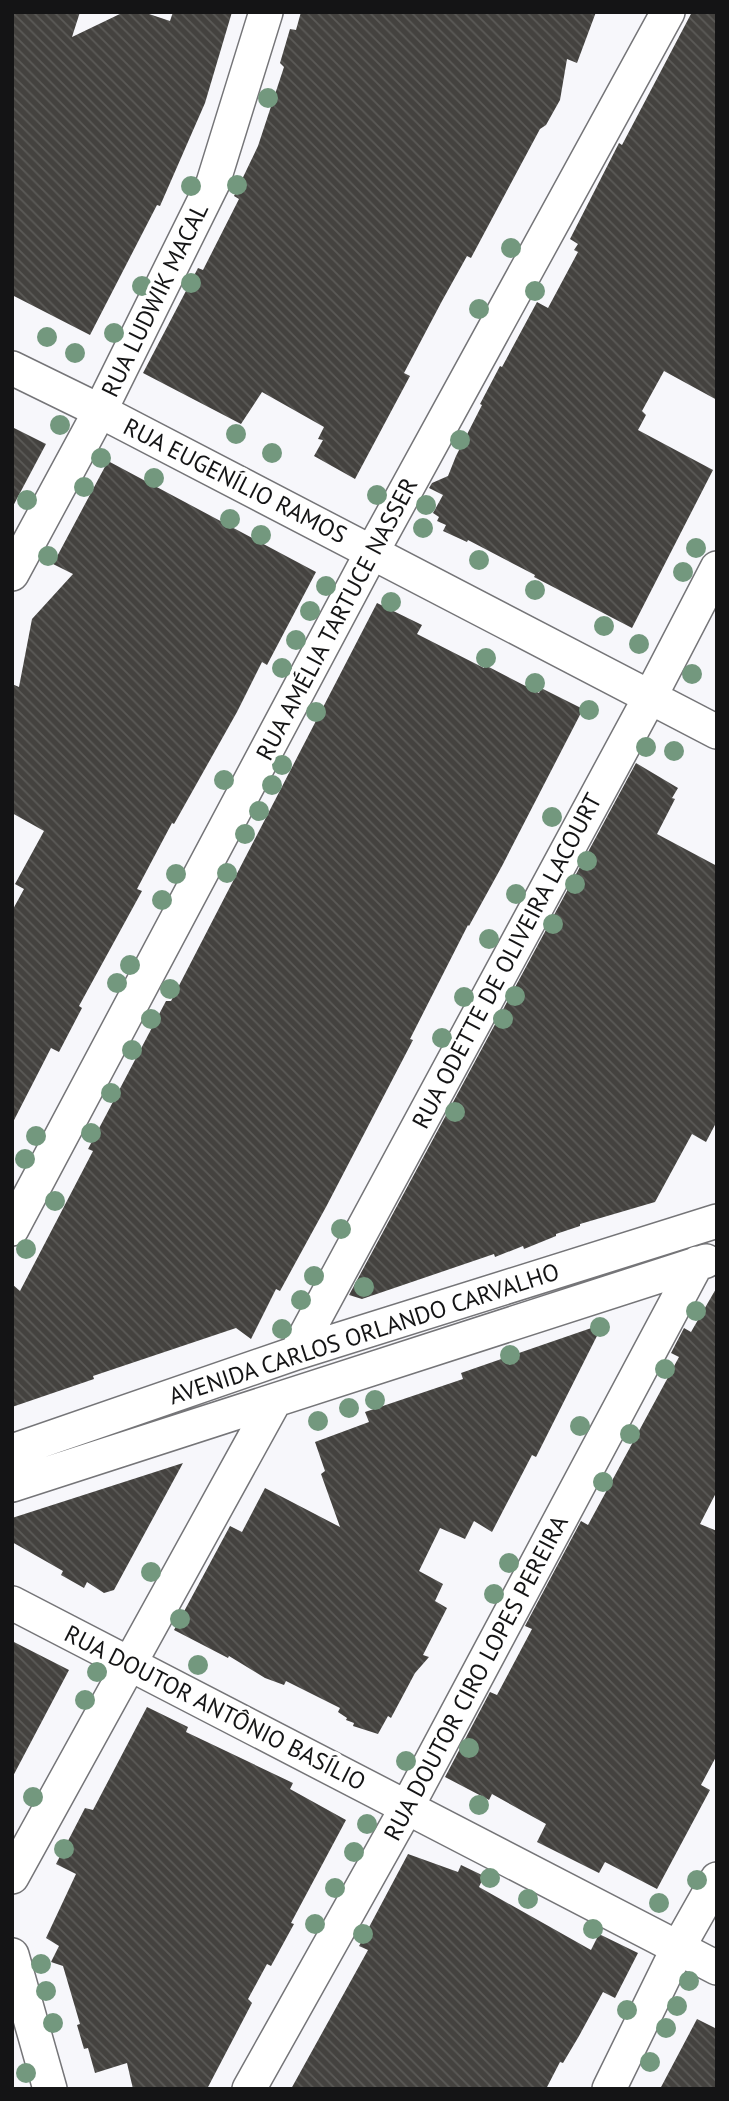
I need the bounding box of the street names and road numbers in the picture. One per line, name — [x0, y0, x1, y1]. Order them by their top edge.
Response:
street label: RUA LUDWIK MACAL — [94, 198, 215, 402]
street label: RUA EUGENÍLIO RAMOS — [118, 411, 352, 550]
street label: RUA AMÉLIA TARTUCE NASSER — [249, 472, 424, 766]
street label: RUA ODETTE DE OLIVEIRA LACOURT — [405, 788, 608, 1134]
street label: AVENIDA CARLOS ORLANDO CARVALHO — [165, 1256, 563, 1411]
street label: RUA DOUTOR CIRO LOPES PEREIRA — [376, 1510, 575, 1846]
street label: RUA DOUTOR ANTÔNIO BASÍLIO — [59, 1618, 371, 1797]

